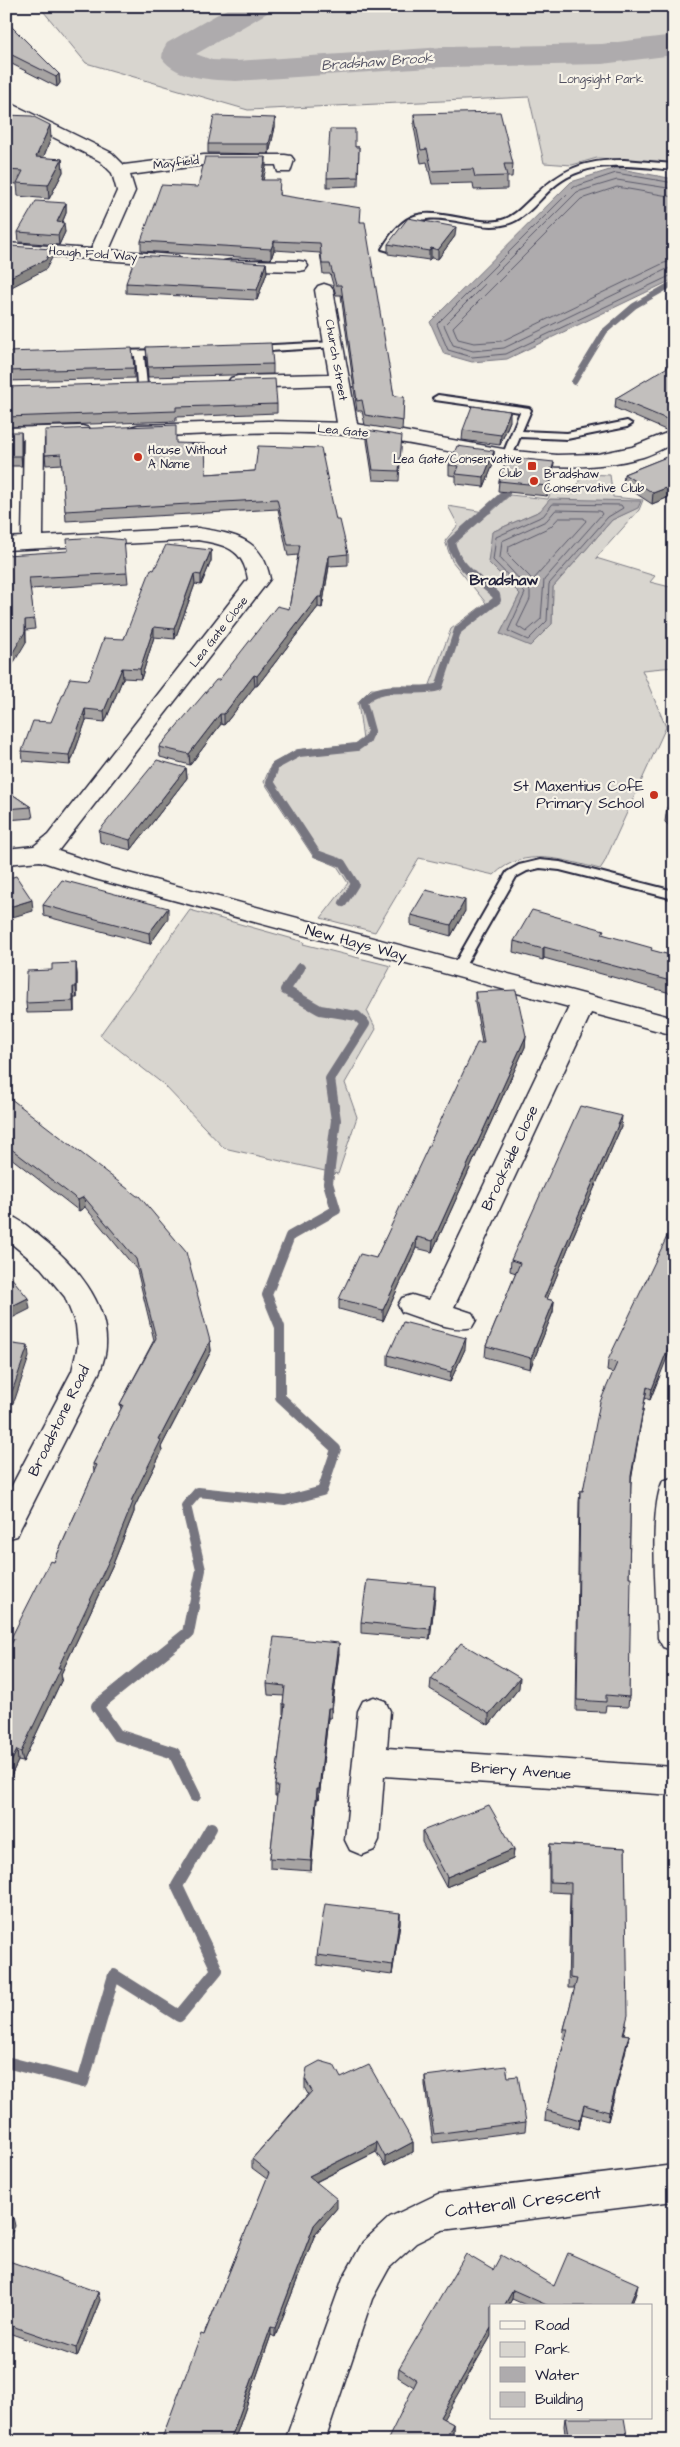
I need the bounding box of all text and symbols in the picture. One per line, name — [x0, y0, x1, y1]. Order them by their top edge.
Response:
water label: Bradshaw Brook — [320, 48, 434, 76]
park label: Longsight Park — [559, 71, 644, 89]
street label: Mayfield — [152, 152, 200, 175]
street label: Hough Fold Way — [48, 242, 138, 267]
street label: Church Street — [320, 318, 352, 402]
street label: Lea Gate — [317, 420, 370, 442]
place label: House Without A Name — [148, 442, 227, 473]
marker: House Without A Name — [132, 451, 144, 463]
place label: Lea Gate/Conservative Club — [393, 451, 523, 482]
marker: Lea Gate/Conservative Club — [526, 460, 538, 472]
place label: Bradshaw Conservative Club — [544, 466, 644, 497]
marker: Bradshaw Conservative Club — [528, 475, 540, 487]
district label: Bradshaw — [470, 570, 538, 591]
street label: Lea Gate Close — [186, 593, 252, 671]
place label: St Maxentius CofE Primary School — [513, 776, 644, 815]
marker: St Maxentius CofE Primary School — [648, 789, 660, 801]
street label: New Hays Way — [303, 919, 409, 968]
street label: Brookside Close — [476, 1102, 544, 1214]
street label: Broadstone Road — [23, 1362, 95, 1480]
street label: Briery Avenue — [470, 1757, 572, 1786]
street label: Catterall Crescent — [444, 2180, 603, 2224]
legend — [490, 2304, 652, 2420]
text: Road — [535, 2315, 570, 2336]
text: Park — [535, 2339, 570, 2360]
text: Water — [535, 2365, 579, 2386]
text: Building — [535, 2389, 583, 2411]

